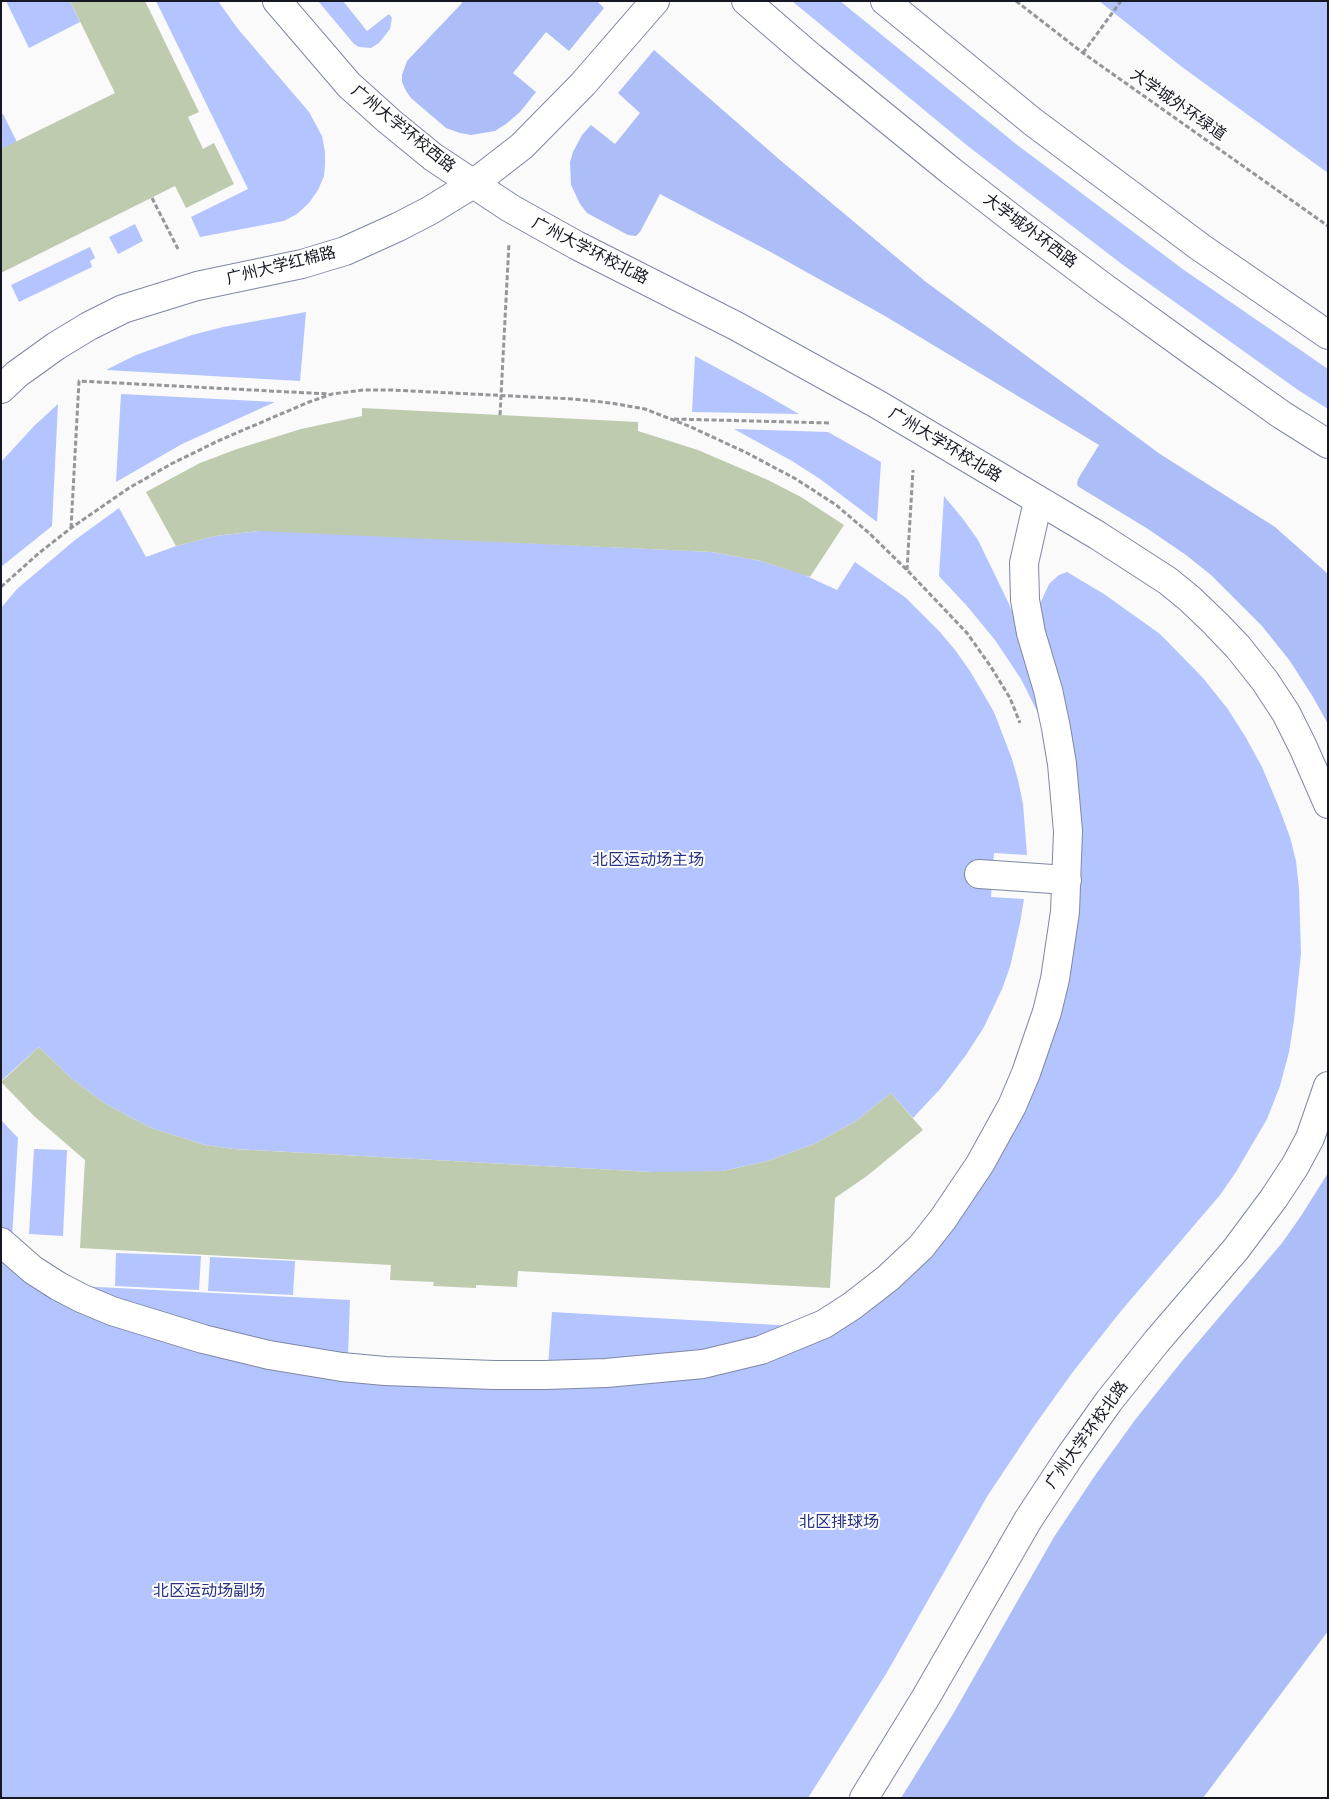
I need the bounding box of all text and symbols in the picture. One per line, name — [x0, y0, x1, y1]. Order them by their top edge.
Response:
street label: 大学城外环绿道 — [1127, 65, 1229, 145]
street label: 广州大学环校西路 — [347, 81, 459, 177]
street label: 大学城外环西路 — [979, 190, 1081, 272]
street label: 广州大学环校北路 — [529, 213, 651, 289]
street label: 广州大学红棉路 — [224, 243, 338, 289]
street label: 广州大学环校北路 — [885, 404, 1005, 486]
park label: 北区运动场主场 — [592, 850, 704, 870]
street label: 广州大学环校北路 — [1042, 1378, 1132, 1492]
park label: 北区排球场 — [799, 1512, 879, 1532]
park label: 北区运动场副场 — [153, 1581, 265, 1601]

